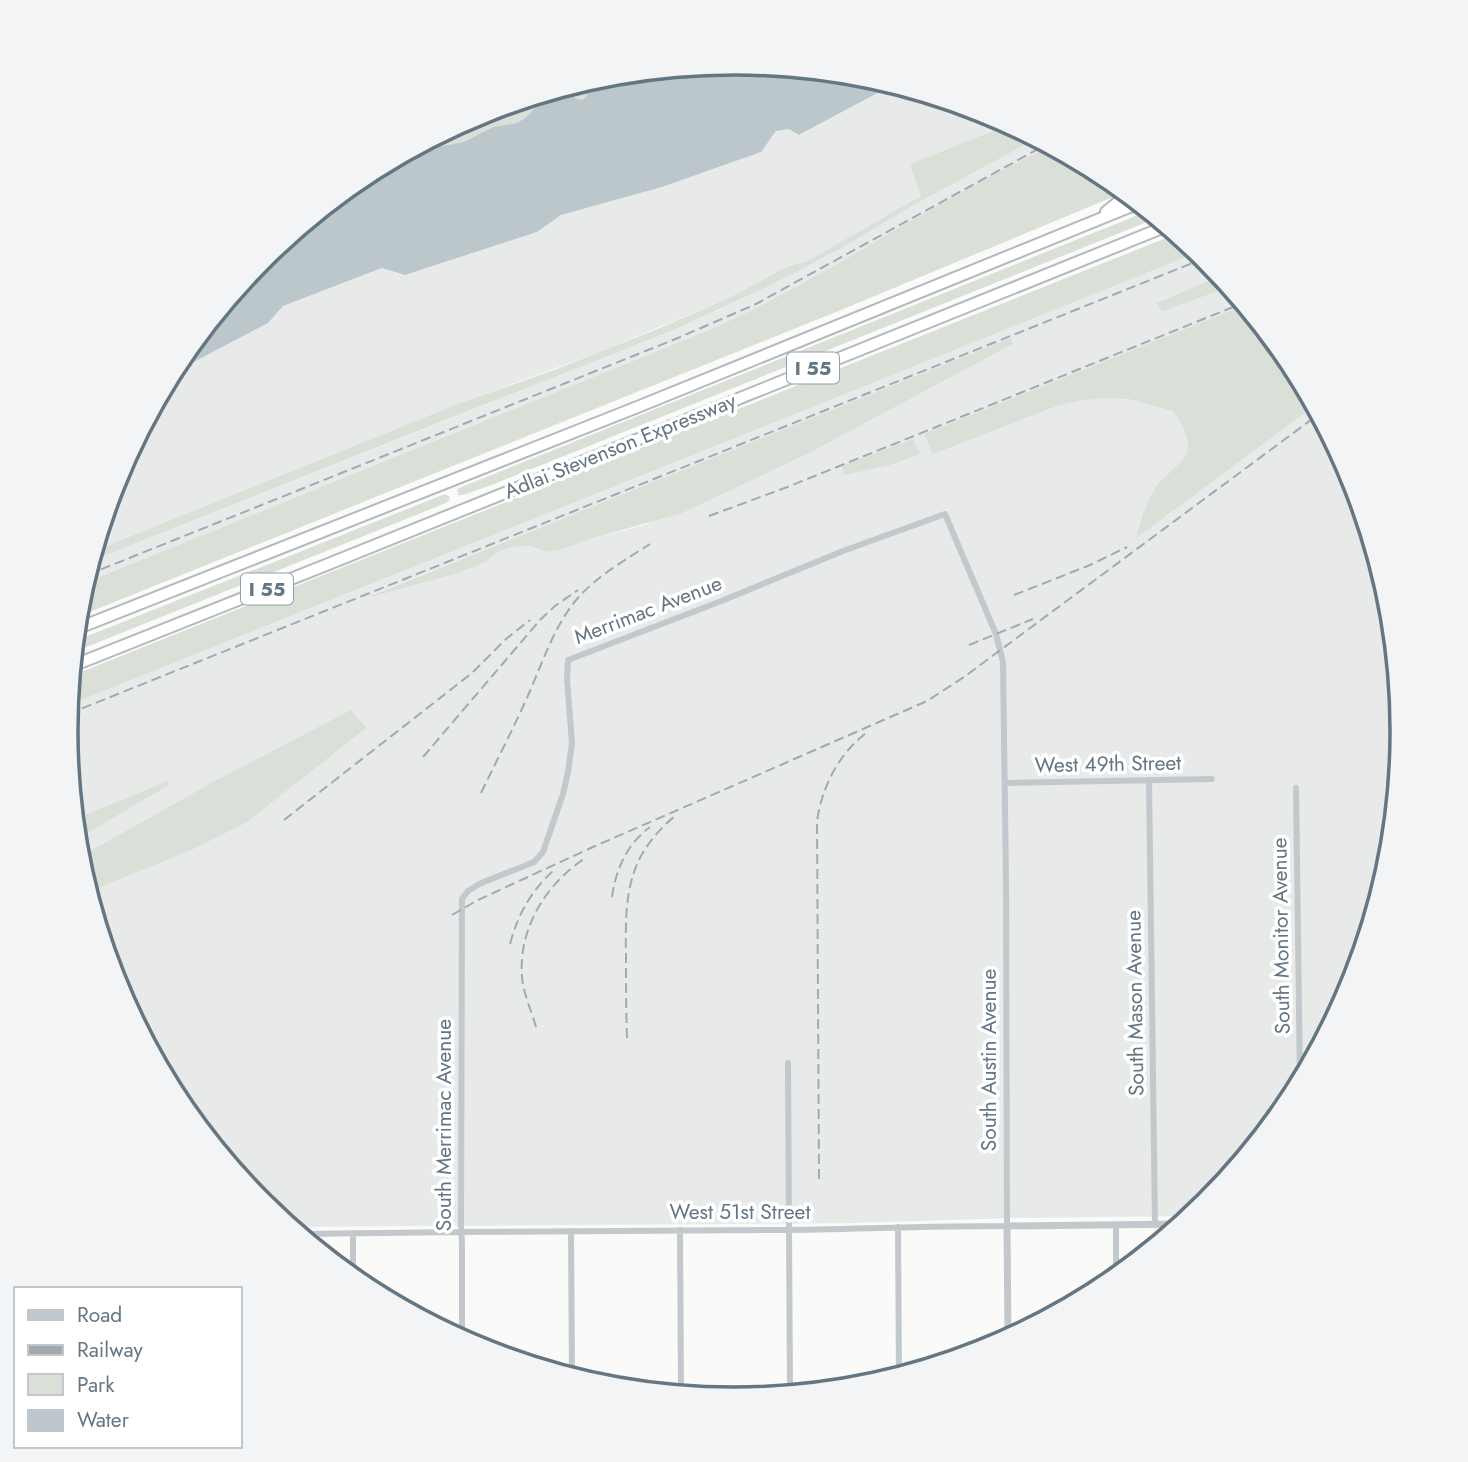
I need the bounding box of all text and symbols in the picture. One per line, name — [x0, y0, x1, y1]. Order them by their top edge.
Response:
road number: I 55 — [787, 352, 839, 384]
street label: Adlai Stevenson Expressway — [499, 385, 741, 506]
street label: Merrimac Avenue — [570, 568, 726, 652]
road number: I 55 — [241, 574, 293, 604]
street label: West 49th Street — [1034, 748, 1182, 780]
street label: South Monitor Avenue — [1264, 837, 1298, 1035]
street label: South Mason Avenue — [1118, 910, 1152, 1096]
street label: South Austin Avenue — [974, 969, 1004, 1151]
street label: South Merrimac Avenue — [429, 1019, 459, 1231]
street label: West 51st Street — [670, 1197, 810, 1227]
legend — [14, 1287, 242, 1448]
text: Road — [77, 1300, 122, 1330]
text: Railway — [77, 1335, 143, 1365]
text: Park — [77, 1370, 115, 1400]
text: Water — [77, 1405, 130, 1435]

